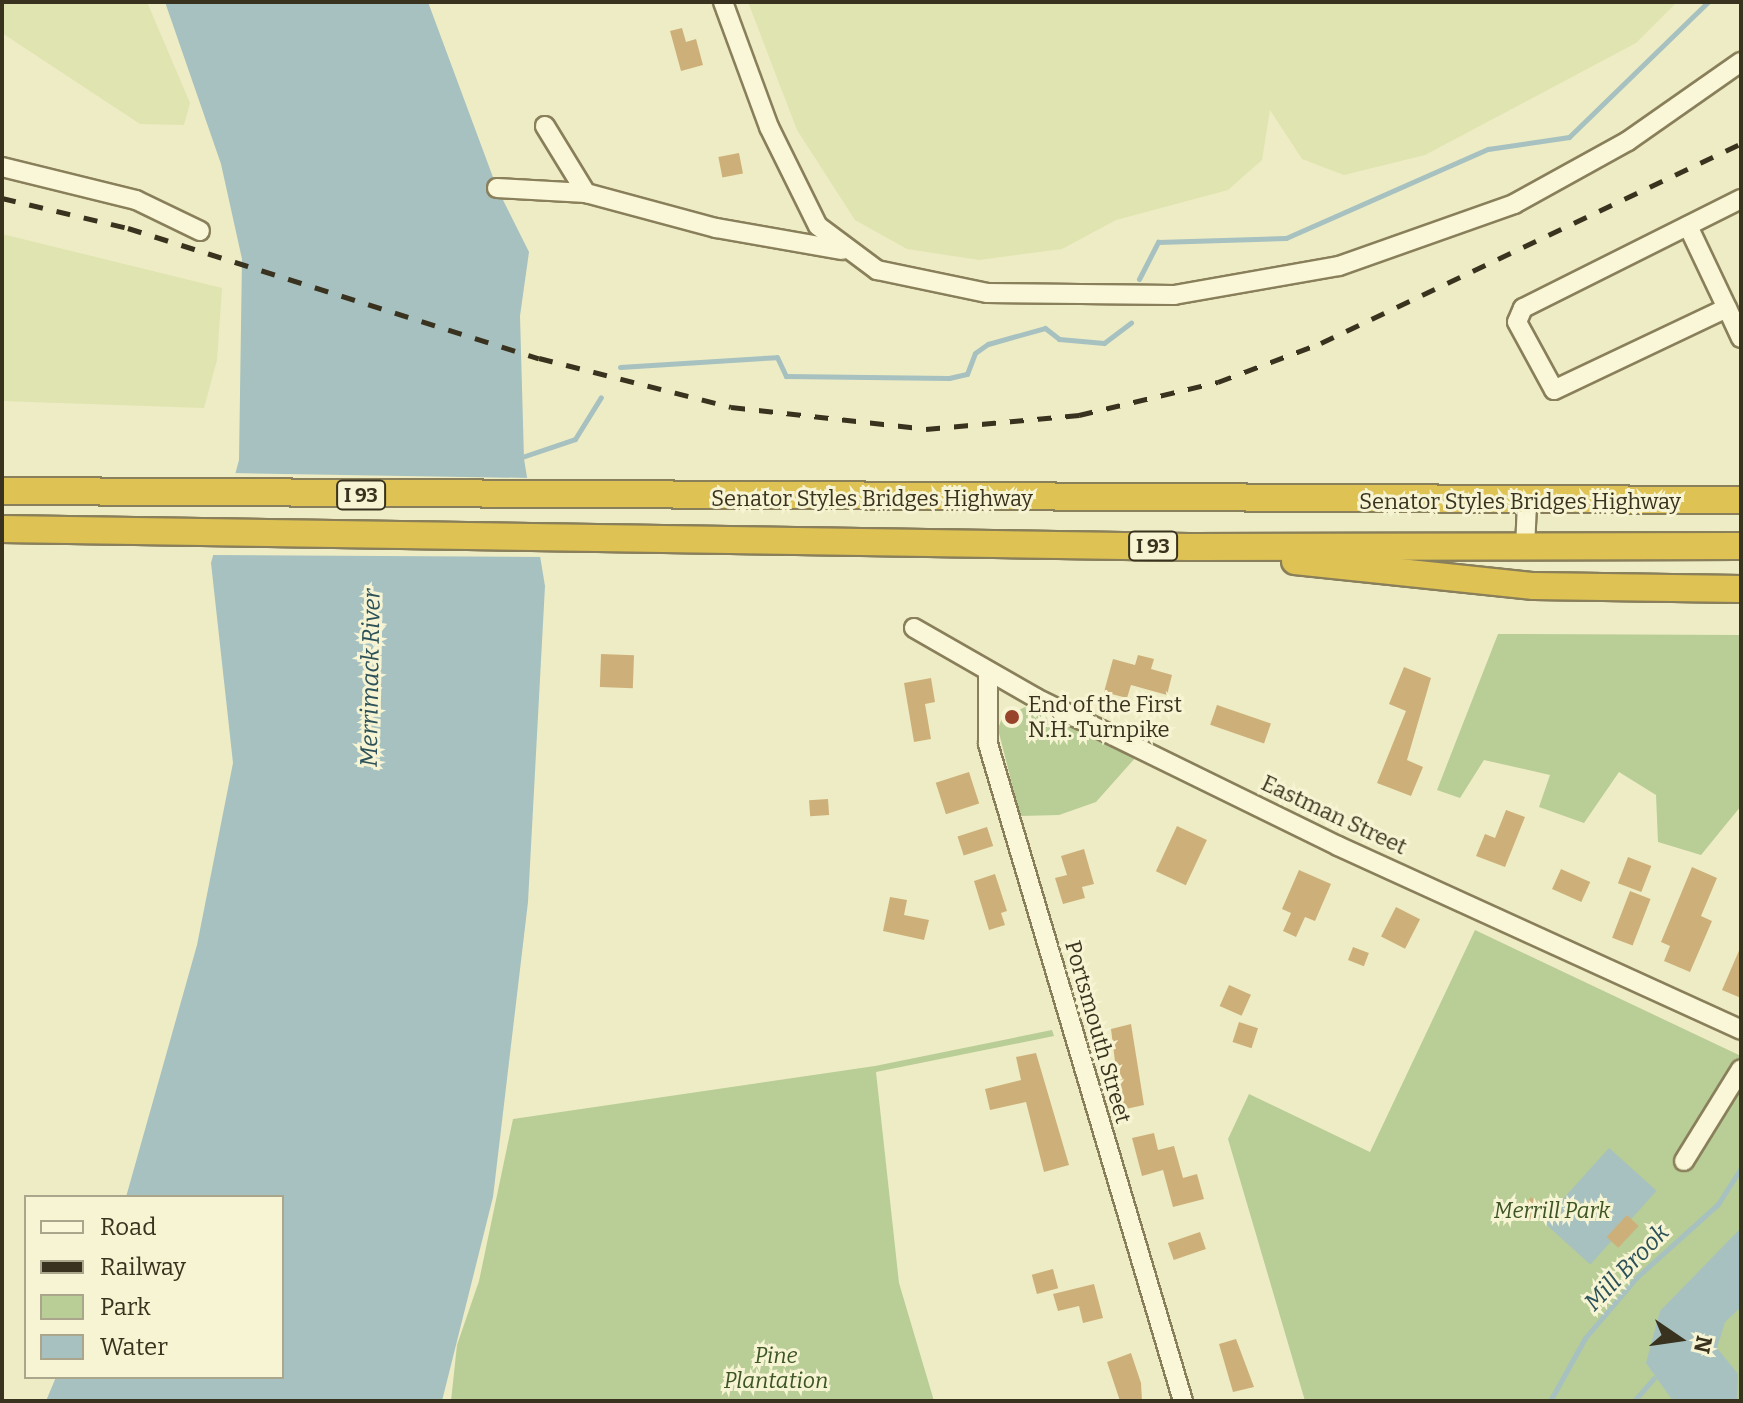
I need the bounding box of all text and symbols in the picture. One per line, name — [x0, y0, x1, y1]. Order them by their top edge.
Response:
road number: I 93 — [335, 479, 387, 511]
street label: Senator Styles Bridges Highway — [711, 486, 1033, 512]
street label: Senator Styles Bridges Highway — [1359, 489, 1681, 515]
road number: I 93 — [1127, 530, 1179, 562]
water label: Merrimack River — [355, 589, 387, 767]
place label: End of the First N.H. Turnpike — [1028, 691, 1182, 742]
marker: End of the First N.H. Turnpike — [1003, 708, 1021, 726]
street label: Eastman Street — [1257, 770, 1411, 860]
street label: Portsmouth Street — [1059, 938, 1137, 1126]
legend — [24, 1195, 284, 1379]
park label: Merrill Park — [1494, 1198, 1610, 1224]
text: Road — [100, 1213, 156, 1241]
water label: Mill Brook — [1579, 1219, 1675, 1317]
text: Railway — [100, 1253, 186, 1281]
text: Park — [100, 1293, 151, 1321]
north arrow — [1639, 1299, 1719, 1379]
text: Water — [100, 1333, 168, 1361]
text: N — [1688, 1333, 1718, 1356]
park label: Pine Plantation — [724, 1342, 828, 1394]

